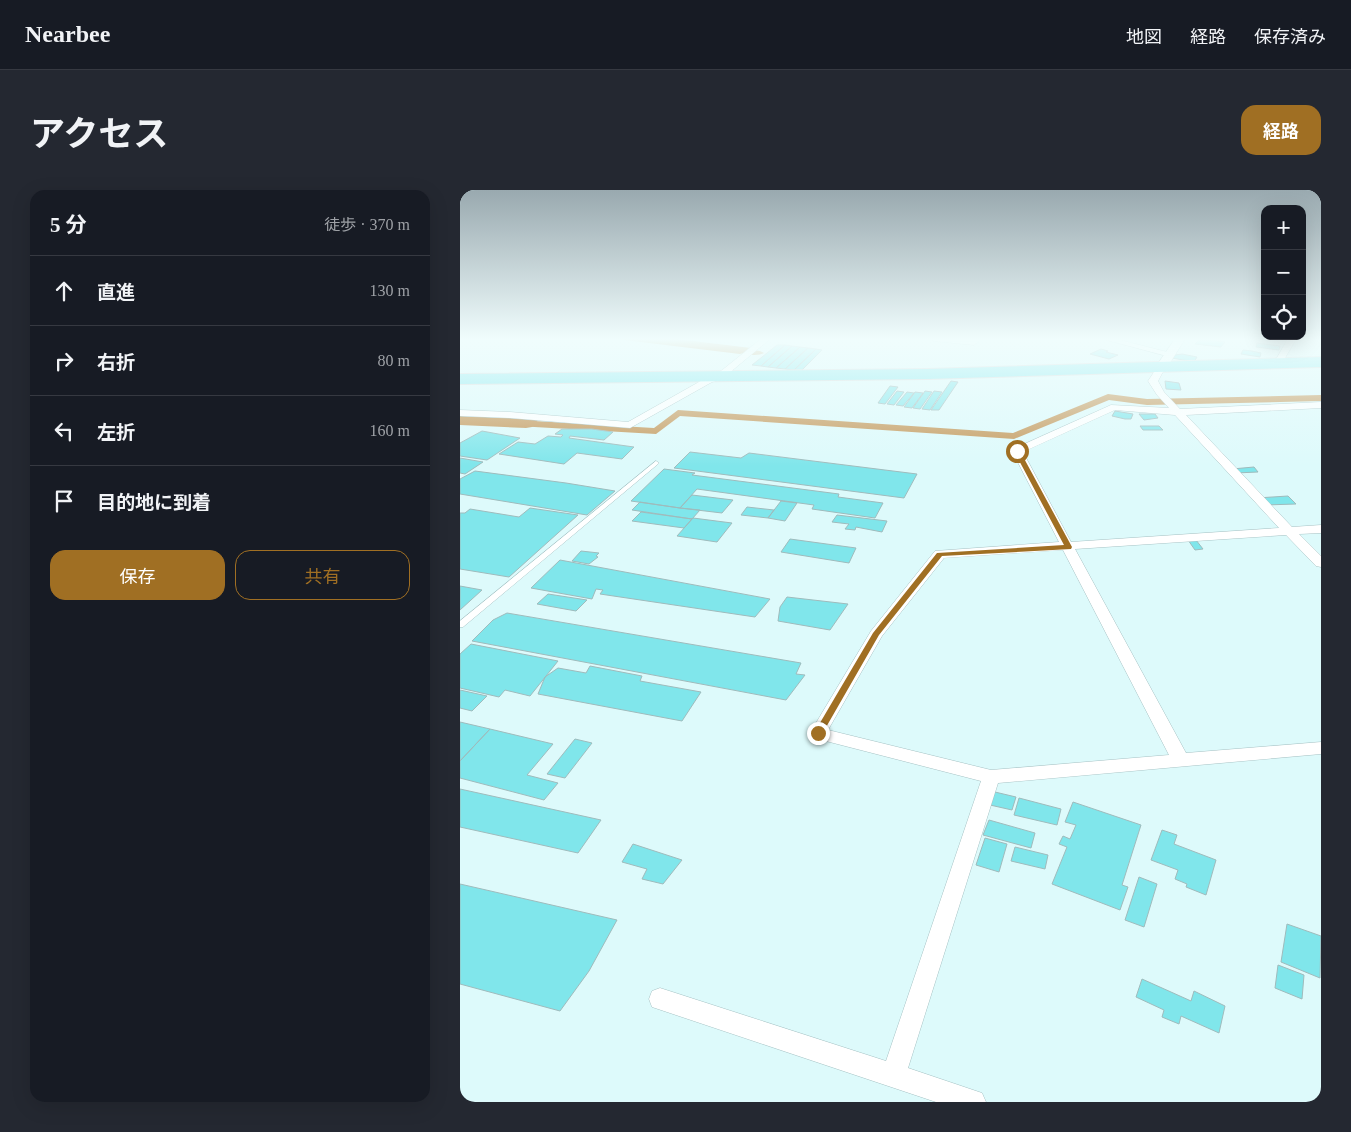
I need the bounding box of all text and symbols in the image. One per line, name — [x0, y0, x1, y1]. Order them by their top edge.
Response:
text: Nearbee — [25, 21, 110, 47]
text: 地図 — [1126, 27, 1162, 47]
text: 経路 — [1190, 27, 1226, 47]
text: 保存済み — [1254, 27, 1326, 47]
button: 経路 — [1241, 105, 1321, 155]
text: アクセス — [30, 115, 168, 154]
map controls — [1261, 205, 1306, 340]
button: + — [1261, 205, 1306, 250]
text: 5 分 — [50, 213, 87, 237]
text: 徒歩 · 370 m — [324, 216, 410, 233]
button: − — [1261, 250, 1306, 295]
icon: ahead — [50, 277, 78, 305]
text: 直進 — [97, 282, 135, 303]
text: 130 m — [370, 282, 410, 299]
button: locate — [1261, 295, 1306, 340]
icon: right — [50, 347, 78, 375]
text: 右折 — [97, 352, 135, 373]
text: 80 m — [378, 352, 410, 369]
icon: left — [50, 417, 78, 445]
text: 左折 — [97, 422, 135, 443]
text: 160 m — [370, 422, 410, 439]
route start — [1006, 440, 1029, 463]
icon: arrive — [50, 487, 78, 515]
text: 目的地に到着 — [97, 492, 211, 513]
button: 保存 — [50, 550, 225, 600]
button: 共有 — [235, 550, 410, 600]
route end — [807, 722, 830, 745]

